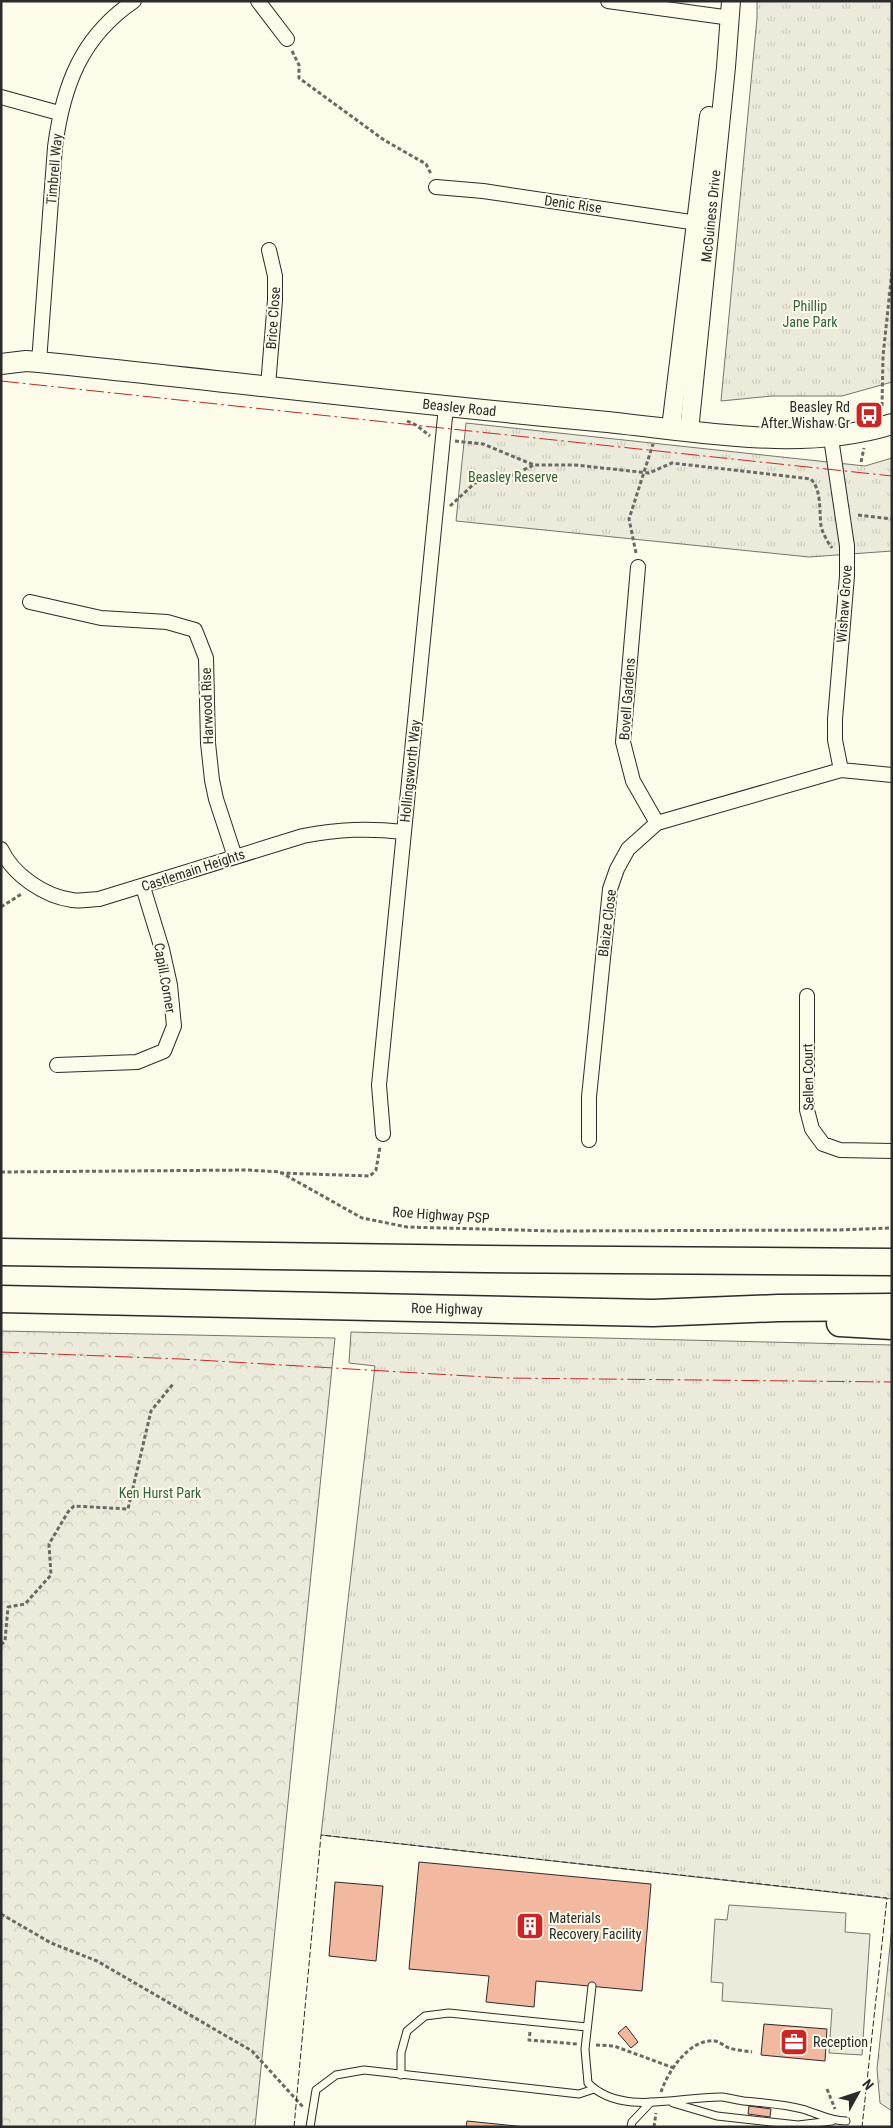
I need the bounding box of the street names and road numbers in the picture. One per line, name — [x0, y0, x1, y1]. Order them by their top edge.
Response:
street label: Timbrell Way — [43, 133, 65, 205]
street label: McGuiness Drive — [698, 169, 724, 263]
street label: Denic Rise — [543, 192, 603, 216]
street label: Brice Close — [263, 286, 283, 350]
street label: Beasley Road — [422, 396, 497, 419]
street label: Wishaw Grove — [833, 564, 855, 643]
street label: Bovell Gardens — [616, 657, 638, 741]
street label: Harwood Rise — [198, 667, 216, 745]
street label: Hollingsworth Way — [397, 719, 423, 823]
street label: Castlemain Heights — [139, 846, 247, 894]
street label: Blaize Close — [595, 888, 619, 958]
street label: Capill Corner — [151, 942, 179, 1014]
street label: Sellen Court — [799, 1043, 817, 1111]
street label: Roe Highway PSP — [392, 1204, 490, 1226]
street label: Roe Highway — [411, 1300, 483, 1317]

